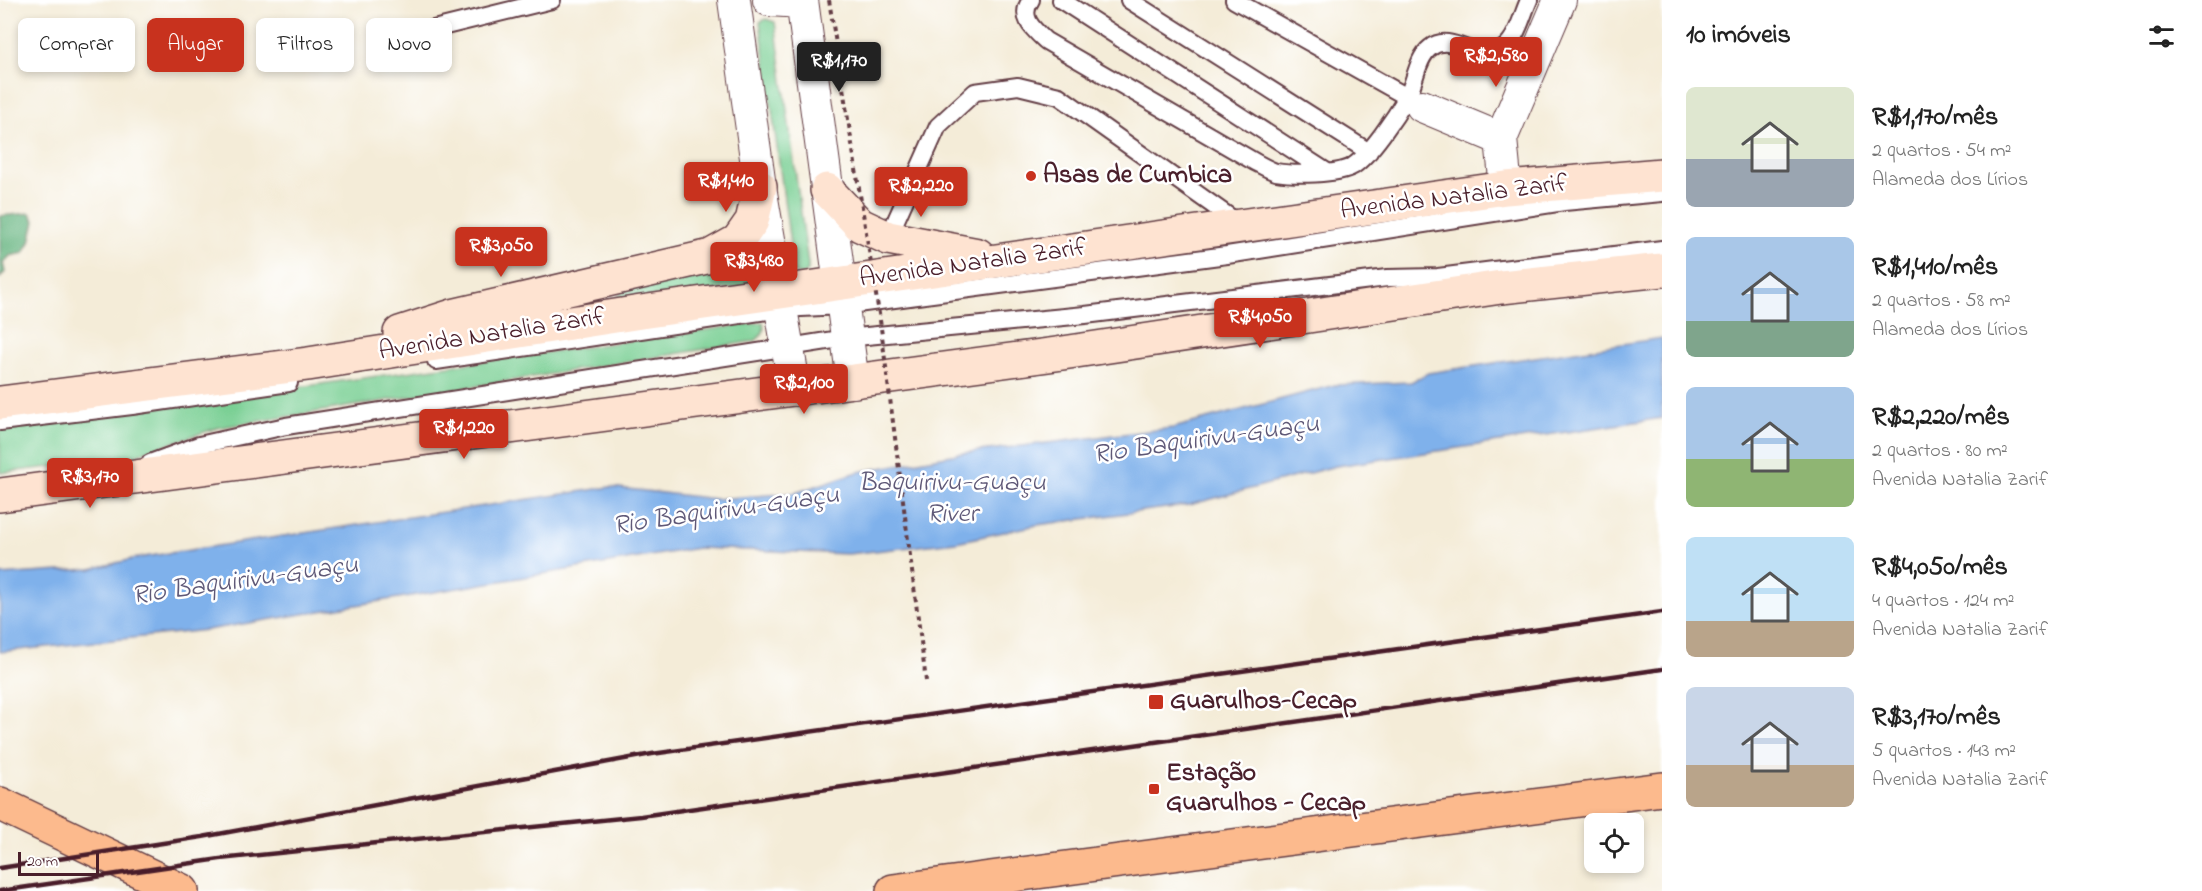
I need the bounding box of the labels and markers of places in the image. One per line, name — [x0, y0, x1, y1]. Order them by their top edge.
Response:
pin: R$2,580 — [1441, 37, 1551, 88]
pin: R$1,170 — [784, 42, 894, 93]
place label: Asas de Cumbica — [1043, 157, 1232, 195]
pin: R$1,410 — [671, 162, 781, 213]
pin: R$2,220 — [866, 167, 976, 218]
marker: Asas de Cumbica — [1024, 169, 1038, 183]
pin: R$3,050 — [446, 227, 556, 278]
pin: R$3,480 — [699, 242, 809, 293]
pin: R$4,050 — [1205, 298, 1315, 349]
pin: R$2,100 — [749, 364, 859, 415]
pin: R$1,220 — [409, 409, 519, 460]
pin: R$3,170 — [35, 458, 145, 509]
place label: Guarulhos-Cecap — [1170, 683, 1357, 721]
marker: Guarulhos-Cecap — [1147, 693, 1165, 711]
place label: Estação Guarulhos - Cecap — [1166, 755, 1366, 823]
marker: Estação Guarulhos - Cecap — [1147, 782, 1161, 796]

